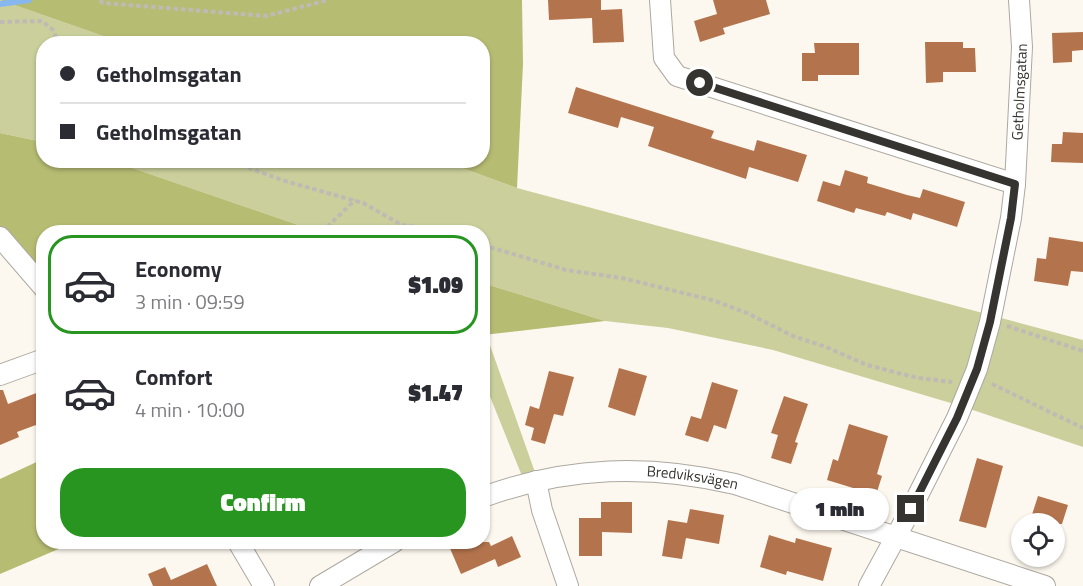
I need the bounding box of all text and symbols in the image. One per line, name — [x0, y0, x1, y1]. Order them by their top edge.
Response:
street label: Getholmsgatan — [1005, 43, 1033, 141]
text: Getholmsgatan — [96, 57, 242, 91]
route start — [686, 69, 713, 96]
text: Getholmsgatan — [96, 115, 242, 149]
text: Economy — [135, 252, 222, 286]
icon: car — [63, 258, 117, 312]
text: $1.09 — [408, 268, 463, 302]
text: 3 min · 09:59 — [135, 286, 245, 317]
text: Comfort — [135, 360, 213, 394]
icon: car — [63, 366, 117, 420]
text: $1.47 — [408, 376, 463, 410]
text: 4 min · 10:00 — [135, 394, 245, 425]
street label: Bredviksvägen — [646, 459, 741, 495]
button: Confirm — [60, 468, 466, 537]
callout: 1 min — [791, 488, 890, 530]
text: 1 min — [815, 493, 864, 524]
route end — [897, 495, 924, 522]
map controls — [1011, 513, 1065, 567]
button: locate — [1011, 513, 1065, 567]

